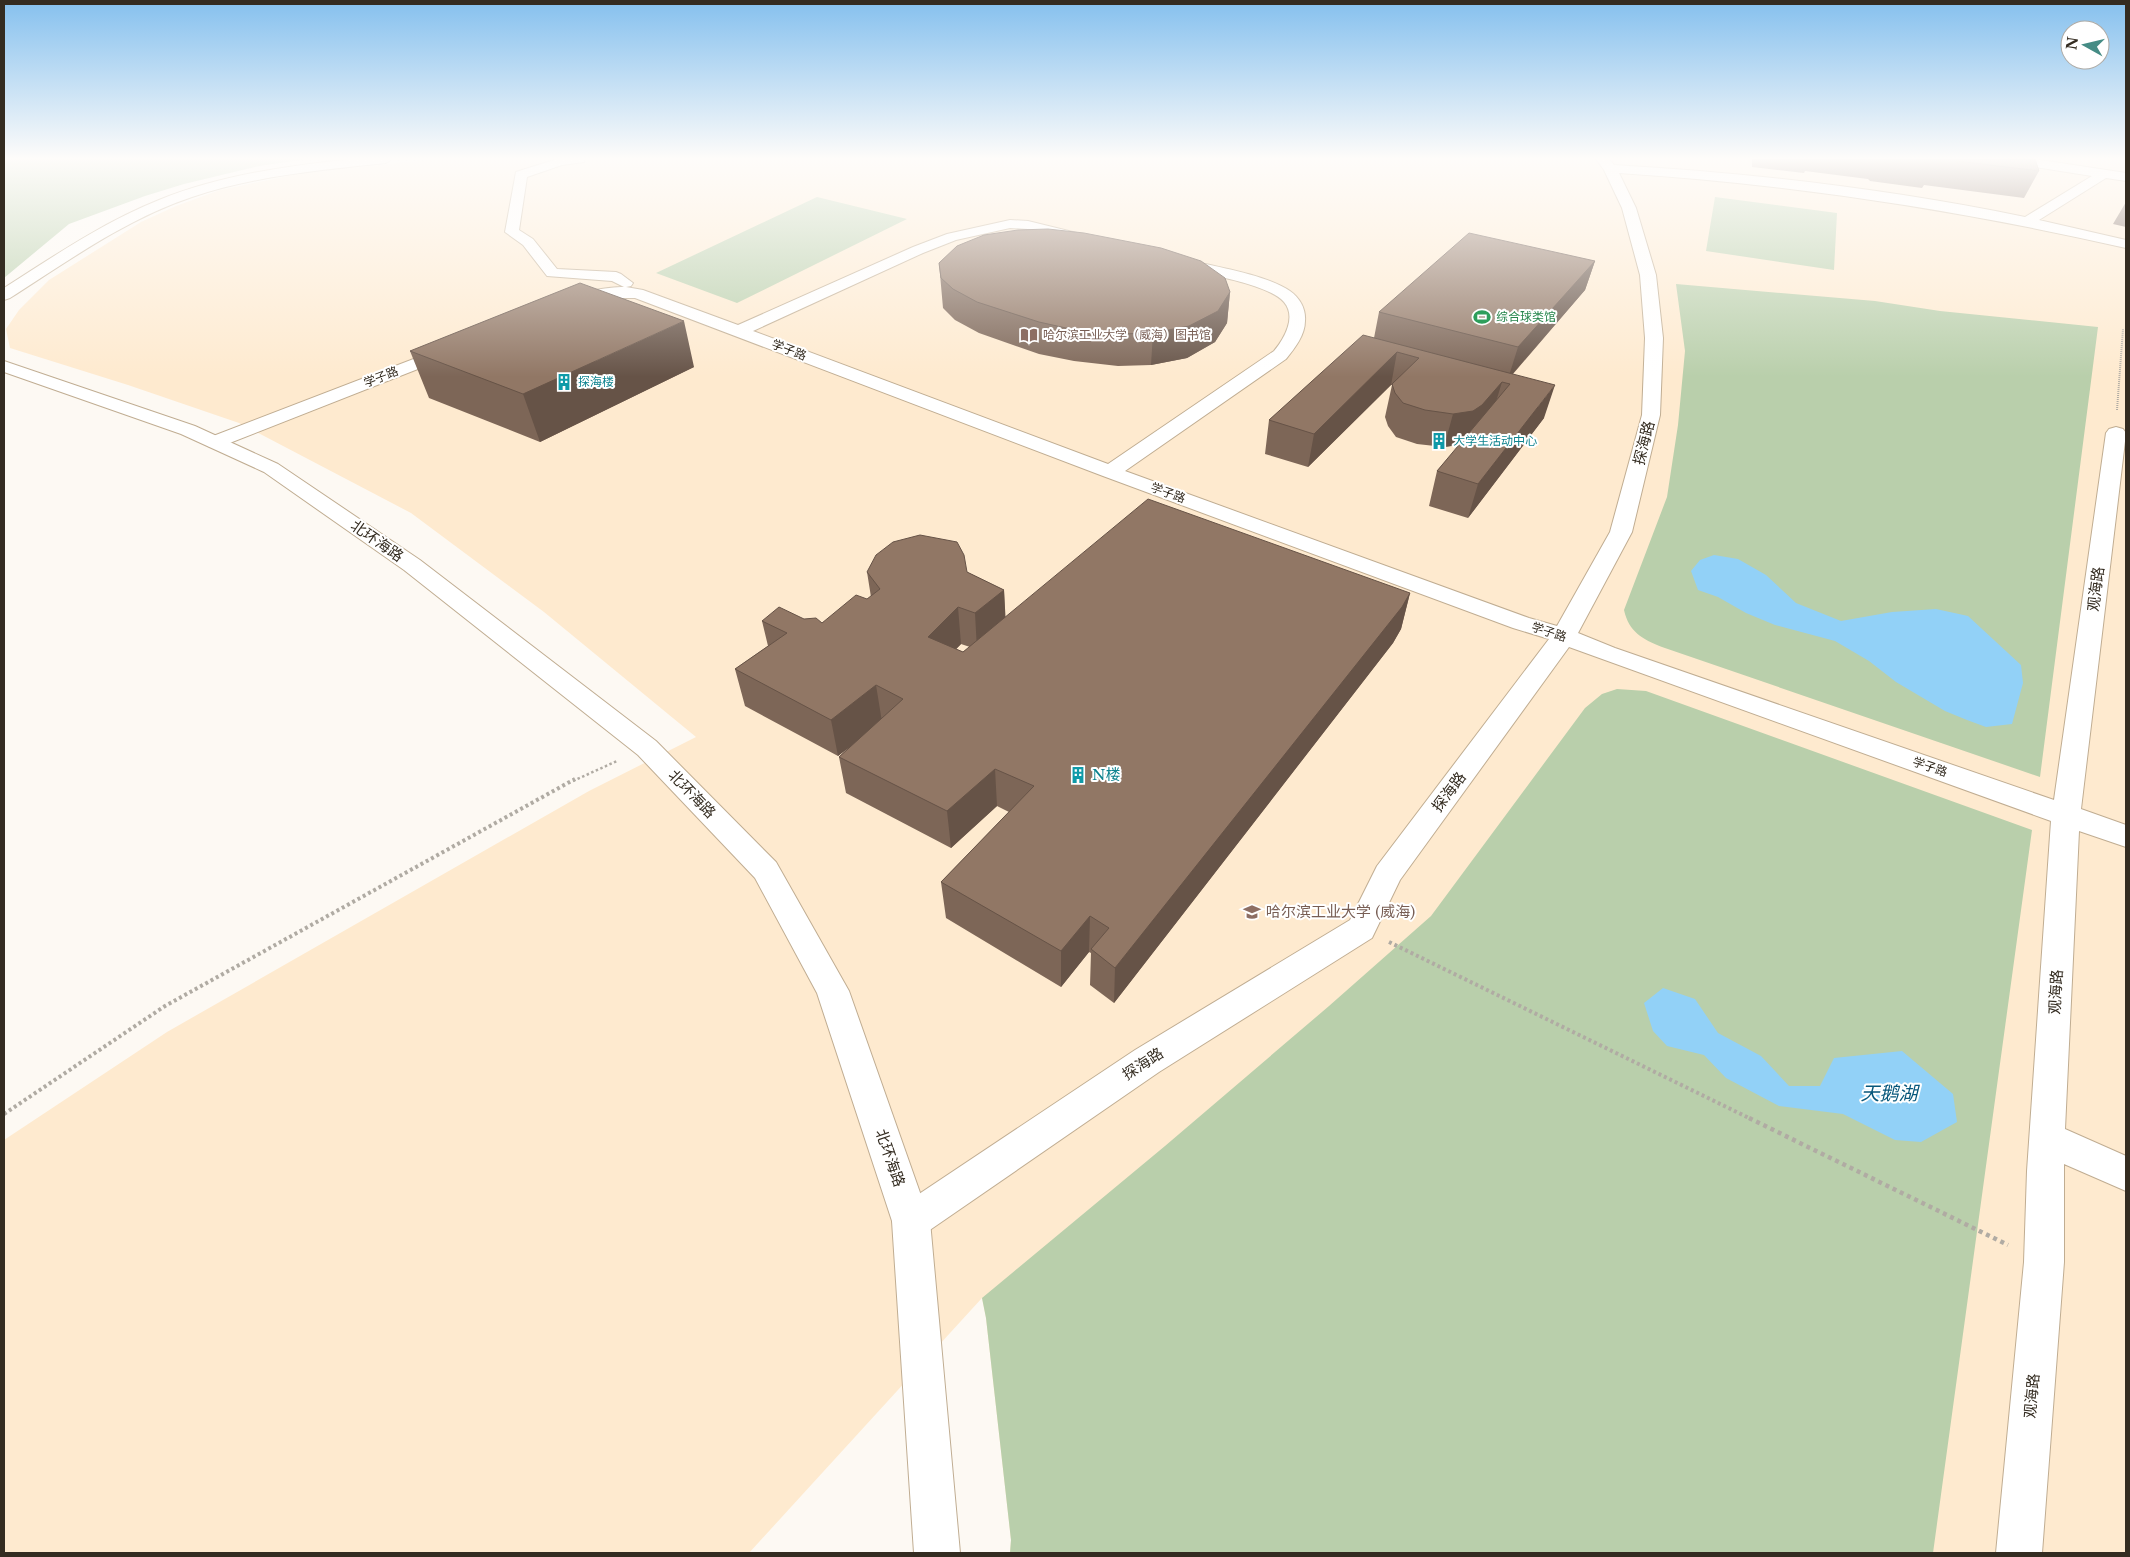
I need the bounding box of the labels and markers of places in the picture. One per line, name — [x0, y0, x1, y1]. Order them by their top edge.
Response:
sports icon: 综合球类馆 — [1472, 307, 1492, 327]
place label: 综合球类馆 — [1496, 309, 1556, 324]
library icon: 哈尔滨工业大学（威海）图书馆 — [1019, 325, 1039, 345]
place label: 哈尔滨工业大学（威海）图书馆 — [1043, 327, 1211, 342]
building icon: 探海楼 — [554, 372, 574, 392]
place label: 探海楼 — [578, 374, 614, 389]
building icon: 大学生活动中心 — [1429, 431, 1449, 451]
place label: 大学生活动中心 — [1453, 433, 1537, 448]
building icon: N楼 — [1068, 765, 1088, 785]
place label: N楼 — [1092, 765, 1121, 784]
school or university icon: 哈尔滨工业大学 (威海) — [1242, 902, 1262, 922]
place label: 哈尔滨工业大学 (威海) — [1266, 902, 1415, 921]

